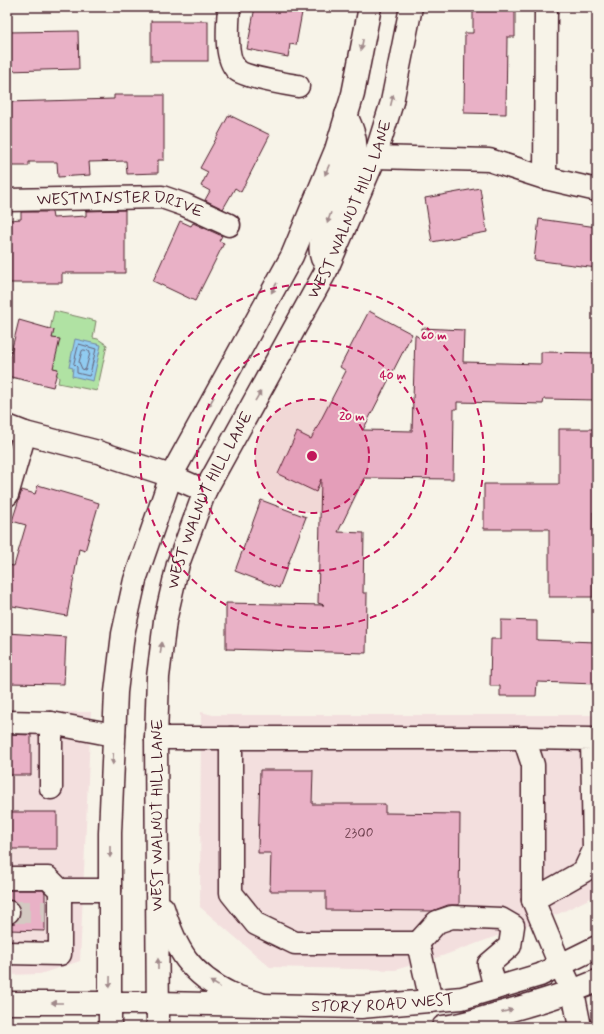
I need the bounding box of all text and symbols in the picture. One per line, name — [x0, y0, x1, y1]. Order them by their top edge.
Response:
one-way arrow — [359, 39, 365, 51]
one-way arrow — [390, 94, 396, 106]
street label: WEST WALNUT HILL LANE — [302, 117, 396, 302]
one-way arrow — [324, 165, 330, 176]
street label: WESTMINSTER DRIVE — [36, 186, 207, 222]
one-way arrow — [325, 212, 331, 224]
one-way arrow — [270, 283, 277, 294]
text: 60 m — [421, 328, 447, 344]
text: 40 m — [380, 368, 407, 384]
one-way arrow — [254, 390, 261, 402]
one-way arrow — [208, 397, 214, 408]
street label: WEST WALNUT HILL LANE — [162, 408, 257, 591]
text: 20 m — [339, 409, 365, 425]
centre of rings — [305, 449, 319, 463]
one-way arrow — [158, 642, 164, 654]
street label: WEST WALNUT HILL LANE — [147, 719, 168, 911]
one-way arrow — [110, 753, 116, 766]
house number: 2300 — [344, 824, 374, 842]
one-way arrow — [107, 846, 113, 859]
one-way arrow — [155, 957, 161, 970]
one-way arrow — [107, 976, 113, 989]
one-way arrow — [209, 981, 221, 988]
street label: STORY ROAD WEST — [311, 988, 455, 1018]
one-way arrow — [50, 1000, 63, 1006]
one-way arrow — [501, 1008, 513, 1014]

